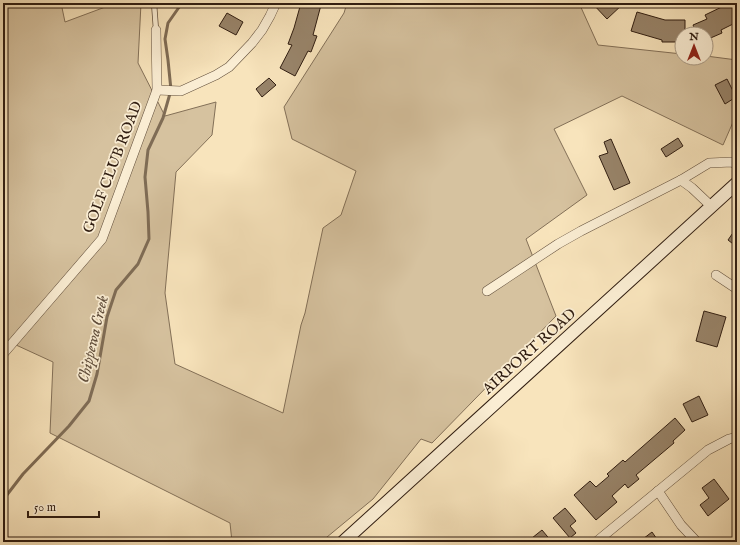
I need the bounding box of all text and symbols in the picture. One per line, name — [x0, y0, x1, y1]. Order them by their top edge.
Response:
north arrow — [674, 26, 714, 66]
text: N — [688, 30, 699, 44]
street label: GOLF CLUB ROAD — [79, 99, 146, 236]
water label: Chippewa Creek — [74, 293, 114, 385]
street label: AIRPORT ROAD — [478, 304, 580, 399]
scale bar — [28, 493, 99, 519]
text: 50 m — [34, 500, 56, 515]

